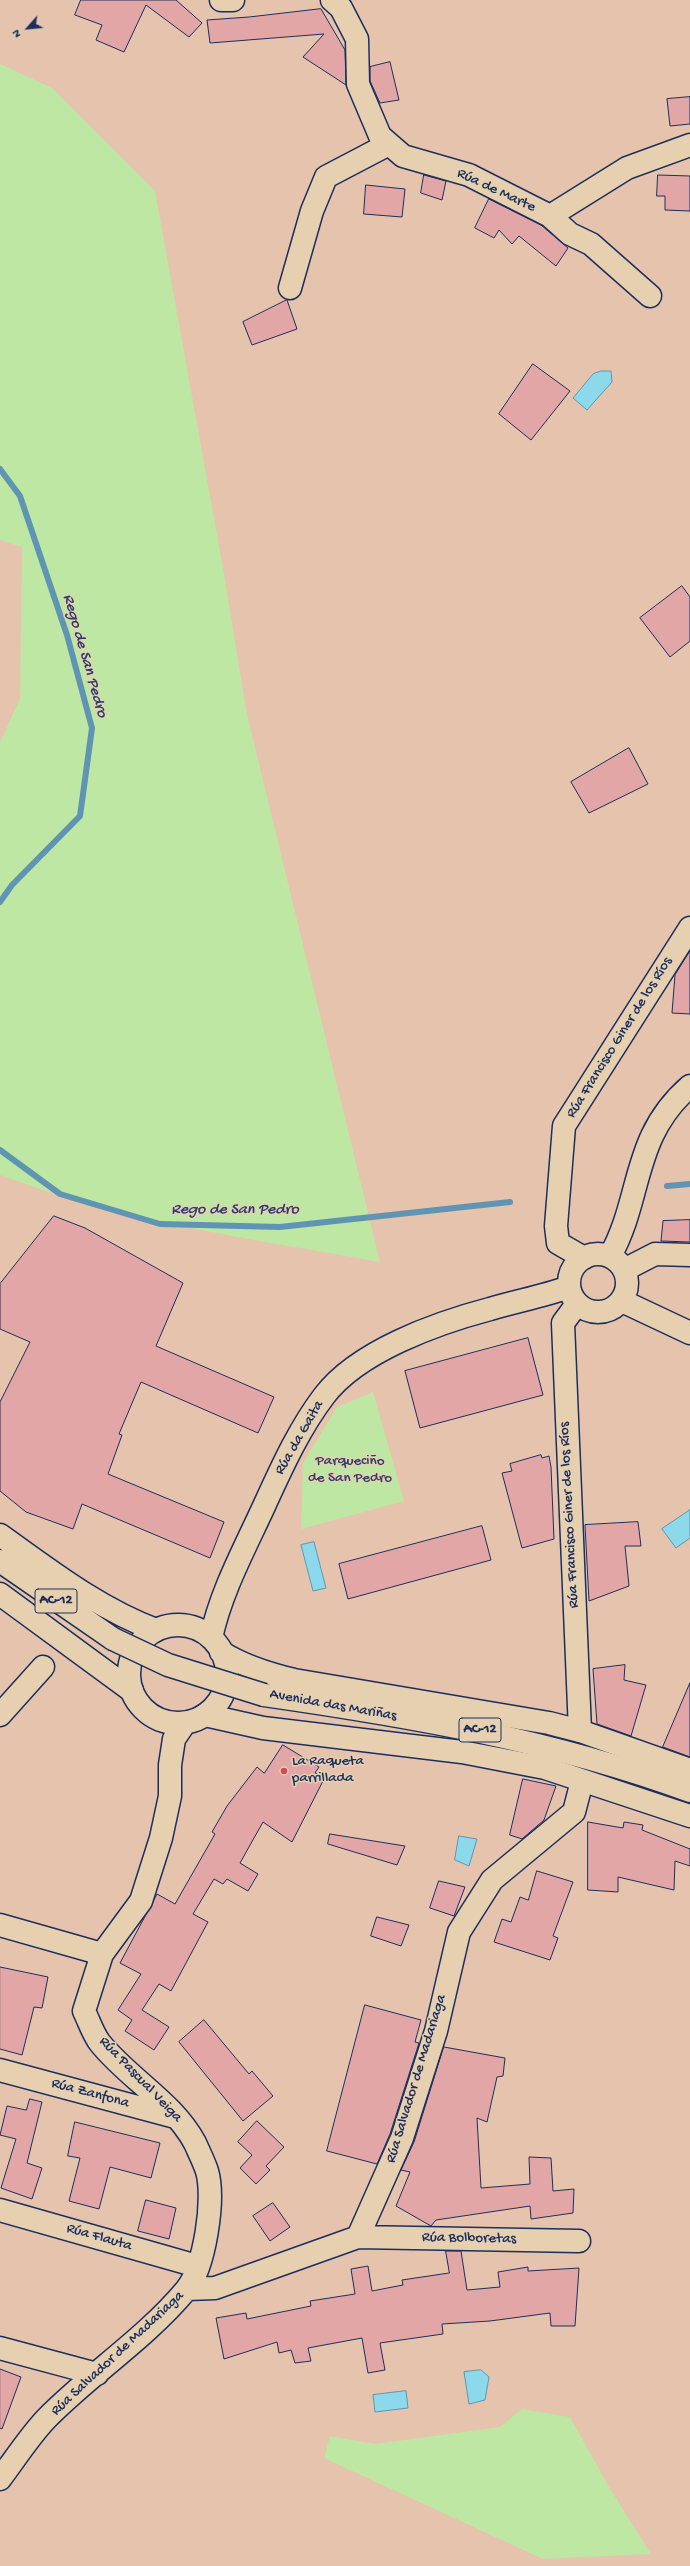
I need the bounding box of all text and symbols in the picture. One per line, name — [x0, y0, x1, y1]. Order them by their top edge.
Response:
north arrow — [8, 8, 48, 48]
text: N — [10, 28, 24, 39]
street label: Rúa de Marte — [454, 165, 538, 217]
water label: Rego de San Pedro — [57, 592, 111, 720]
street label: Rúa Francisco Giner de los Ríos — [563, 954, 677, 1122]
water label: Rego de San Pedro — [171, 1201, 299, 1221]
street label: Rúa da Gaita — [271, 1398, 329, 1478]
street label: Rúa Francisco Giner de los Ríos — [556, 1421, 584, 1609]
park label: Parqueciño de San Pedro — [308, 1453, 392, 1488]
road number: AC-12 — [35, 1589, 77, 1613]
street label: Avenida das Mariñas — [268, 1686, 398, 1726]
road number: AC-12 — [459, 1718, 501, 1742]
place label: La Raqueta parrillada — [292, 1753, 364, 1788]
marker: La Raqueta parrillada — [279, 1766, 289, 1776]
street label: Rúa Salvador de Madariaga — [383, 1992, 451, 2166]
street label: Rúa Pascual Veiga — [94, 2033, 186, 2127]
street label: Rúa Zanfona — [49, 2075, 131, 2113]
street label: Rúa Flauta — [64, 2220, 134, 2256]
street label: Rúa Bolboretas — [422, 2229, 516, 2249]
street label: Rúa Salvador de Madariaga — [48, 2288, 188, 2420]

